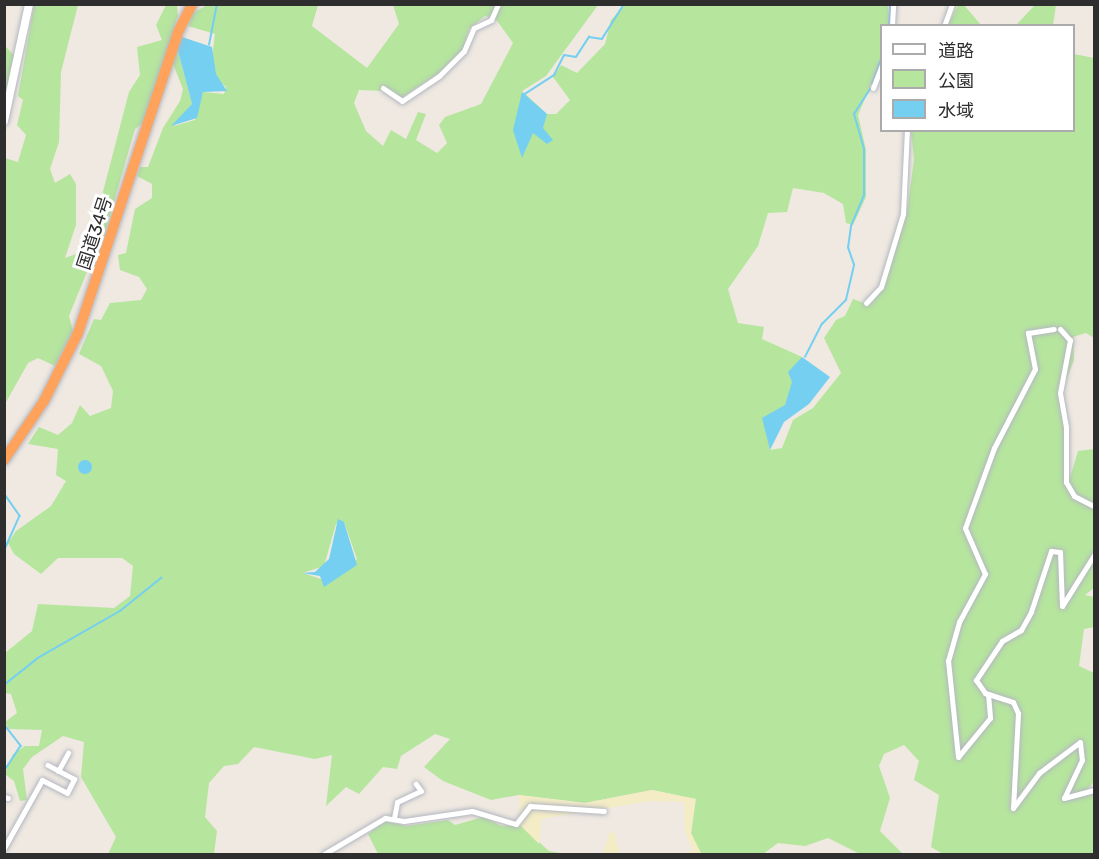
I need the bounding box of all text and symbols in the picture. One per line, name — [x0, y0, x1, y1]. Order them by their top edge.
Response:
legend — [880, 24, 1075, 132]
text: 道路 — [938, 40, 974, 62]
text: 公園 — [938, 70, 974, 92]
text: 水域 — [938, 100, 974, 122]
street label: 国道34号 — [73, 194, 117, 272]

